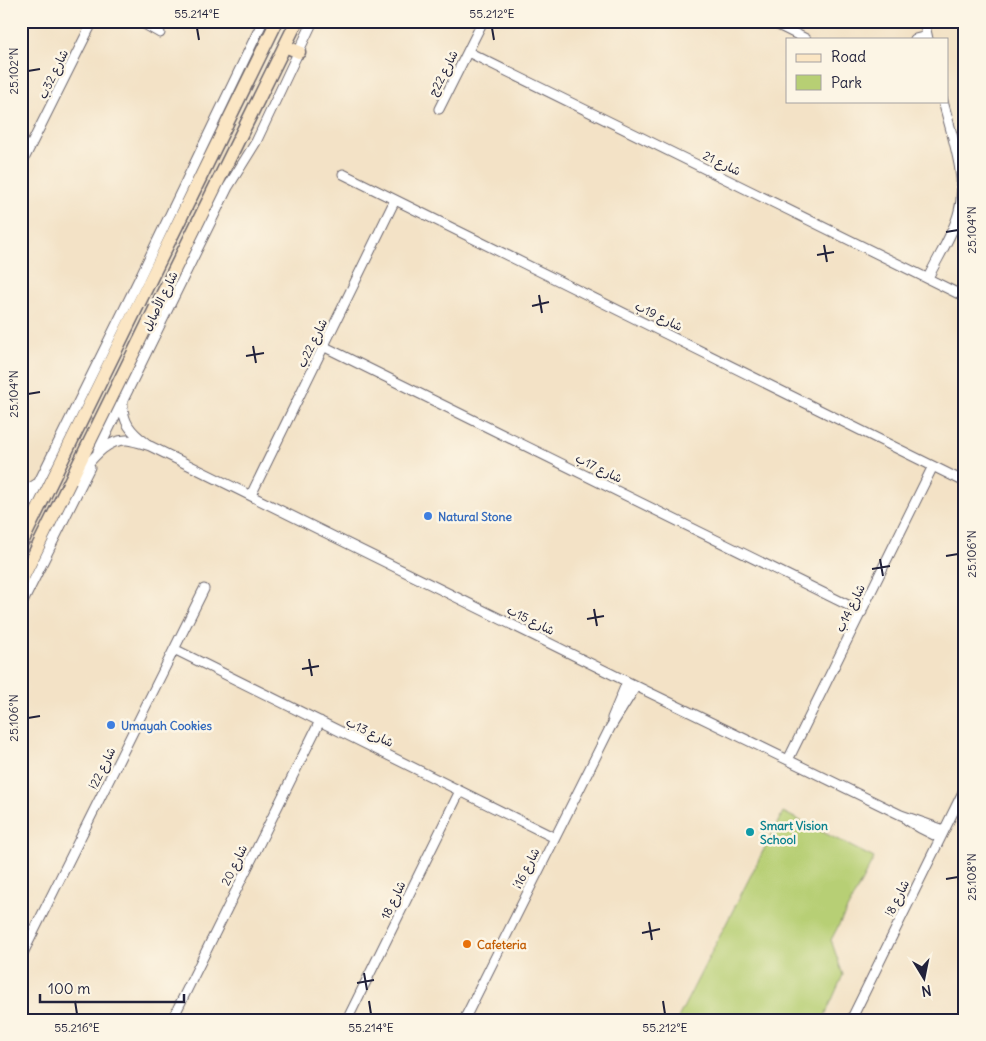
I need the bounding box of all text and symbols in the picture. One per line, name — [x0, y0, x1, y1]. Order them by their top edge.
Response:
text: 55.214°E — [174, 6, 220, 21]
text: 55.212°E — [469, 6, 515, 21]
legend — [786, 38, 948, 102]
text: 25.102°N — [6, 47, 21, 95]
street label: شارع 32ب — [35, 47, 73, 102]
text: Road — [831, 47, 866, 66]
street label: شارع 22ج — [425, 48, 463, 99]
text: Park — [831, 73, 862, 92]
street label: شارع 21 — [700, 147, 743, 180]
text: 25.104°N — [964, 206, 979, 254]
street label: شارع الأصايل — [139, 269, 183, 334]
street label: شارع 19ب — [632, 298, 685, 336]
street label: شارع 22ب — [294, 316, 332, 371]
text: 25.104°N — [6, 370, 21, 418]
street label: شارع 17ب — [572, 450, 625, 488]
place label: Natural Stone — [438, 509, 512, 524]
marker: Natural Stone — [422, 510, 434, 522]
text: 25.106°N — [964, 530, 979, 578]
street label: شارع 14ب — [832, 582, 870, 635]
street label: شارع 15ب — [504, 602, 557, 640]
text: 25.106°N — [6, 694, 21, 742]
street label: شارع 13ب — [343, 714, 396, 752]
place label: Umayah Cookies — [121, 718, 212, 734]
marker: Umayah Cookies — [105, 719, 117, 731]
street label: شارع 22ا — [85, 745, 120, 792]
place label: Smart Vision School — [760, 818, 828, 847]
marker: Smart Vision School — [744, 826, 756, 838]
street label: شارع 20 — [218, 842, 252, 889]
street label: شارع 16ا — [509, 845, 544, 892]
text: 25.108°N — [964, 853, 979, 901]
street label: شارع 8ا — [882, 877, 914, 920]
street label: شارع 18 — [377, 879, 410, 922]
place label: Cafeteria — [477, 937, 527, 952]
marker: Cafeteria — [461, 938, 473, 950]
north arrow — [898, 954, 948, 1004]
scale bar — [40, 971, 184, 1003]
text: 100 m — [48, 979, 90, 998]
text: N — [920, 981, 933, 1001]
text: 55.216°E — [54, 1020, 100, 1035]
text: 55.214°E — [348, 1020, 394, 1035]
text: 55.212°E — [642, 1020, 688, 1035]

